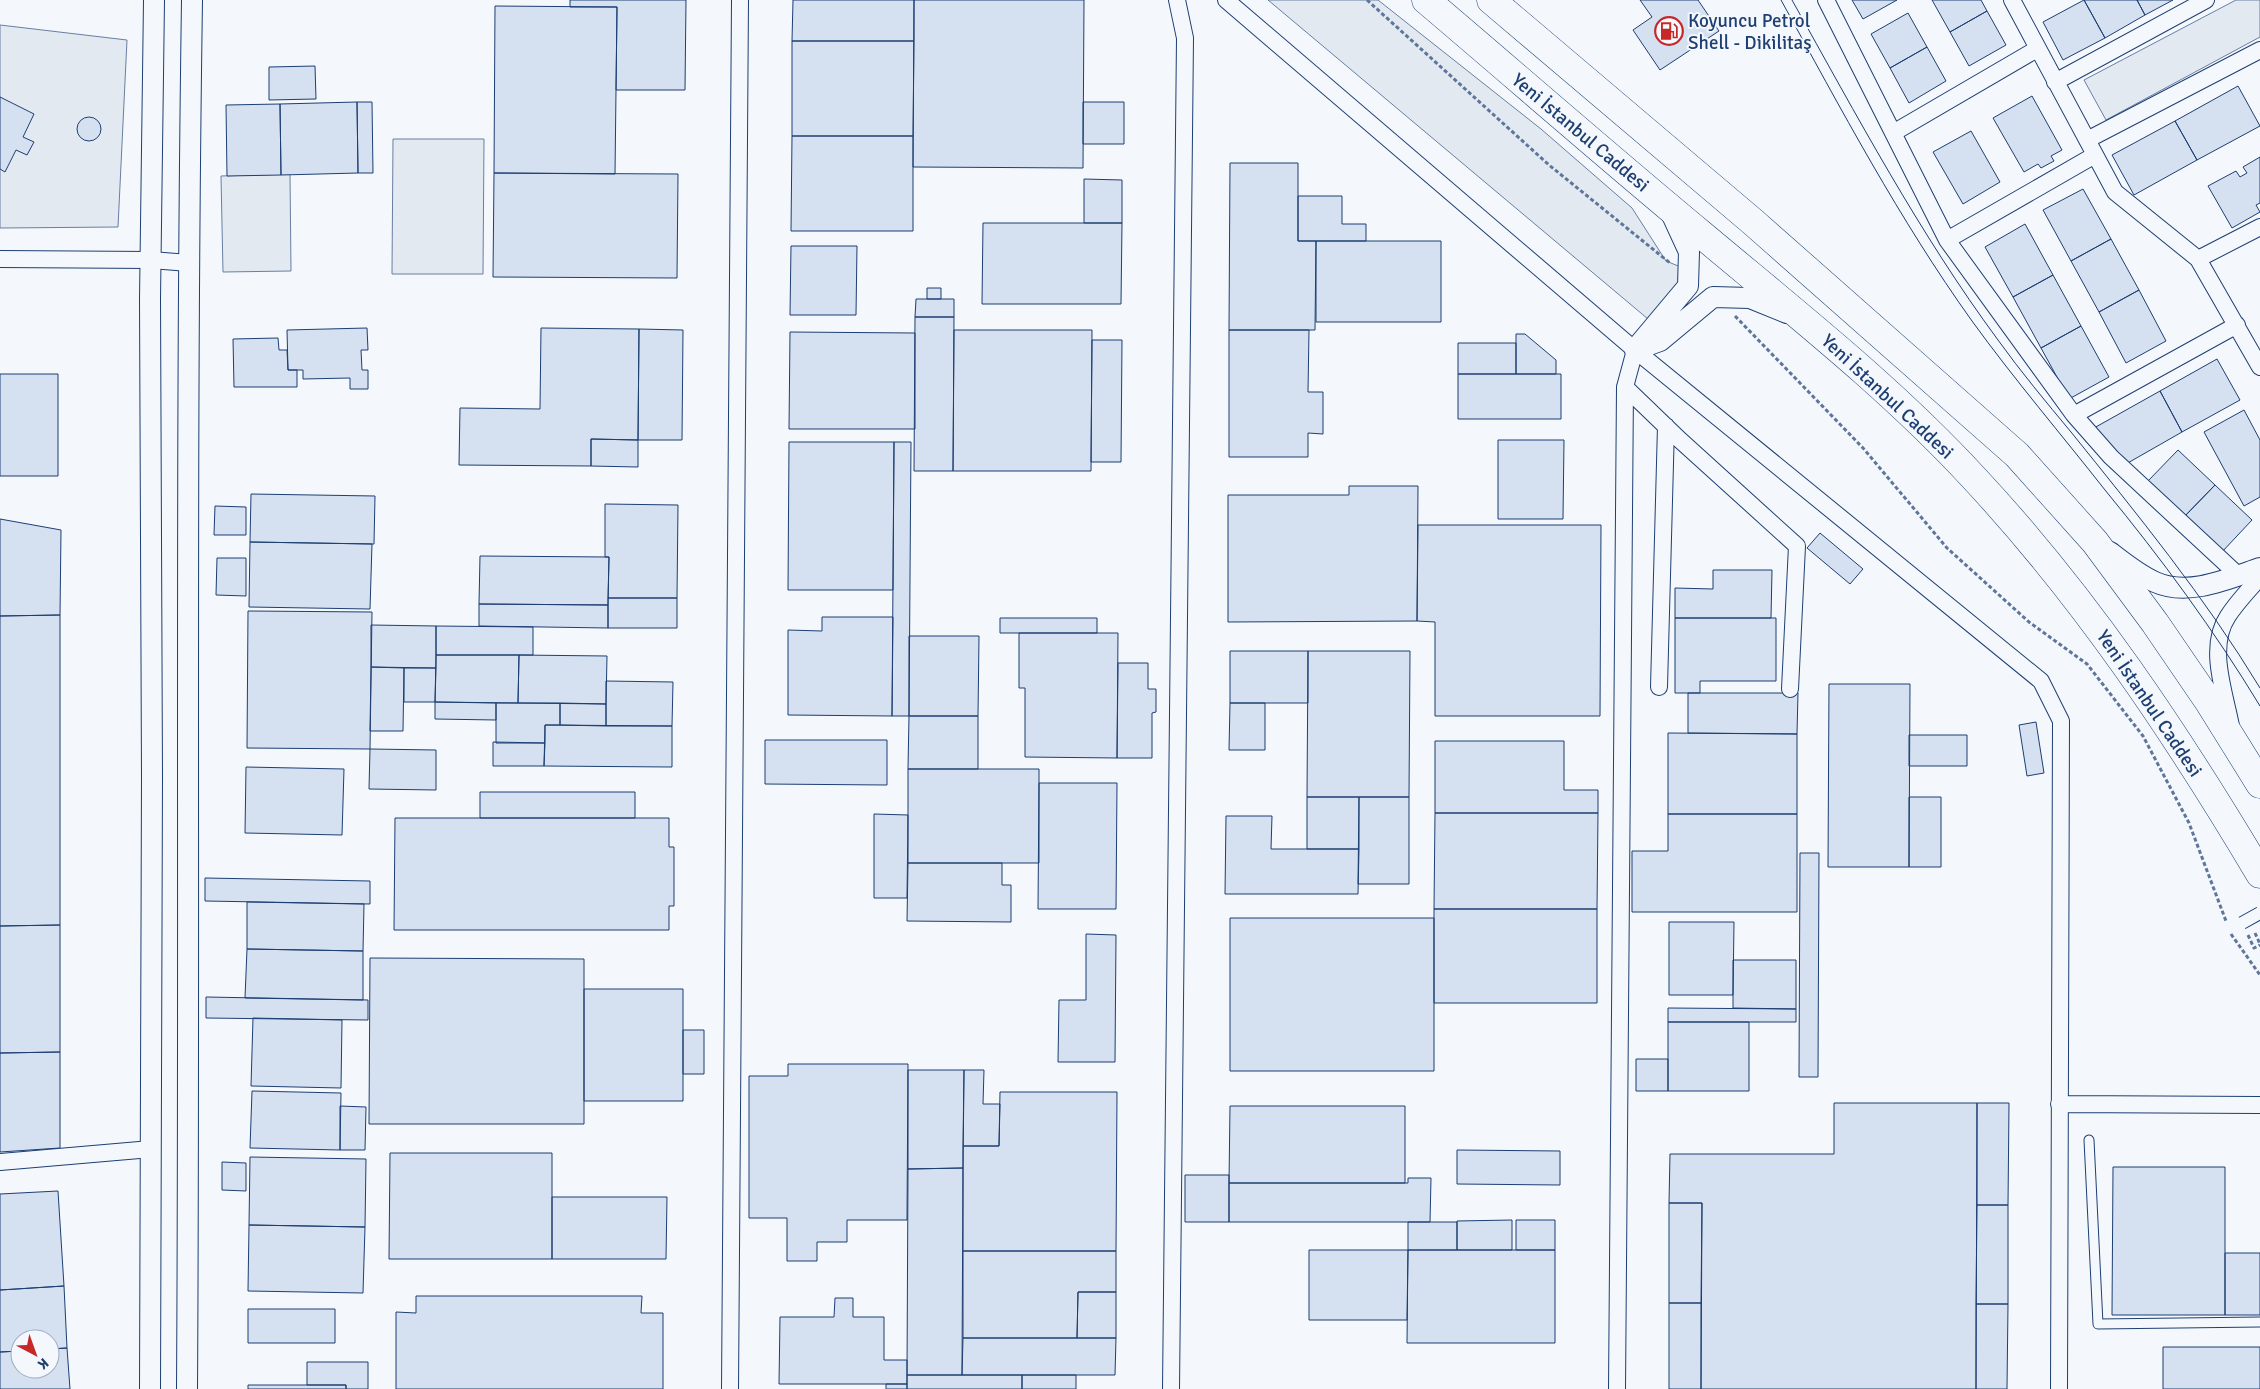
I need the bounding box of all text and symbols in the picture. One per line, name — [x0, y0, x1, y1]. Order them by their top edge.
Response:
place label: Koyuncu Petrol Shell - Dikilitaş — [1688, 9, 1812, 55]
fuel station icon: Koyuncu Petrol Shell - Dikilitaş — [1654, 16, 1684, 46]
street label: Yeni İstanbul Caddesi — [1507, 68, 1654, 197]
street label: Yeni İstanbul Caddesi — [1816, 329, 1959, 464]
street label: Yeni İstanbul Caddesi — [2091, 625, 2207, 782]
north arrow — [10, 1329, 60, 1379]
text: K — [34, 1354, 52, 1373]

